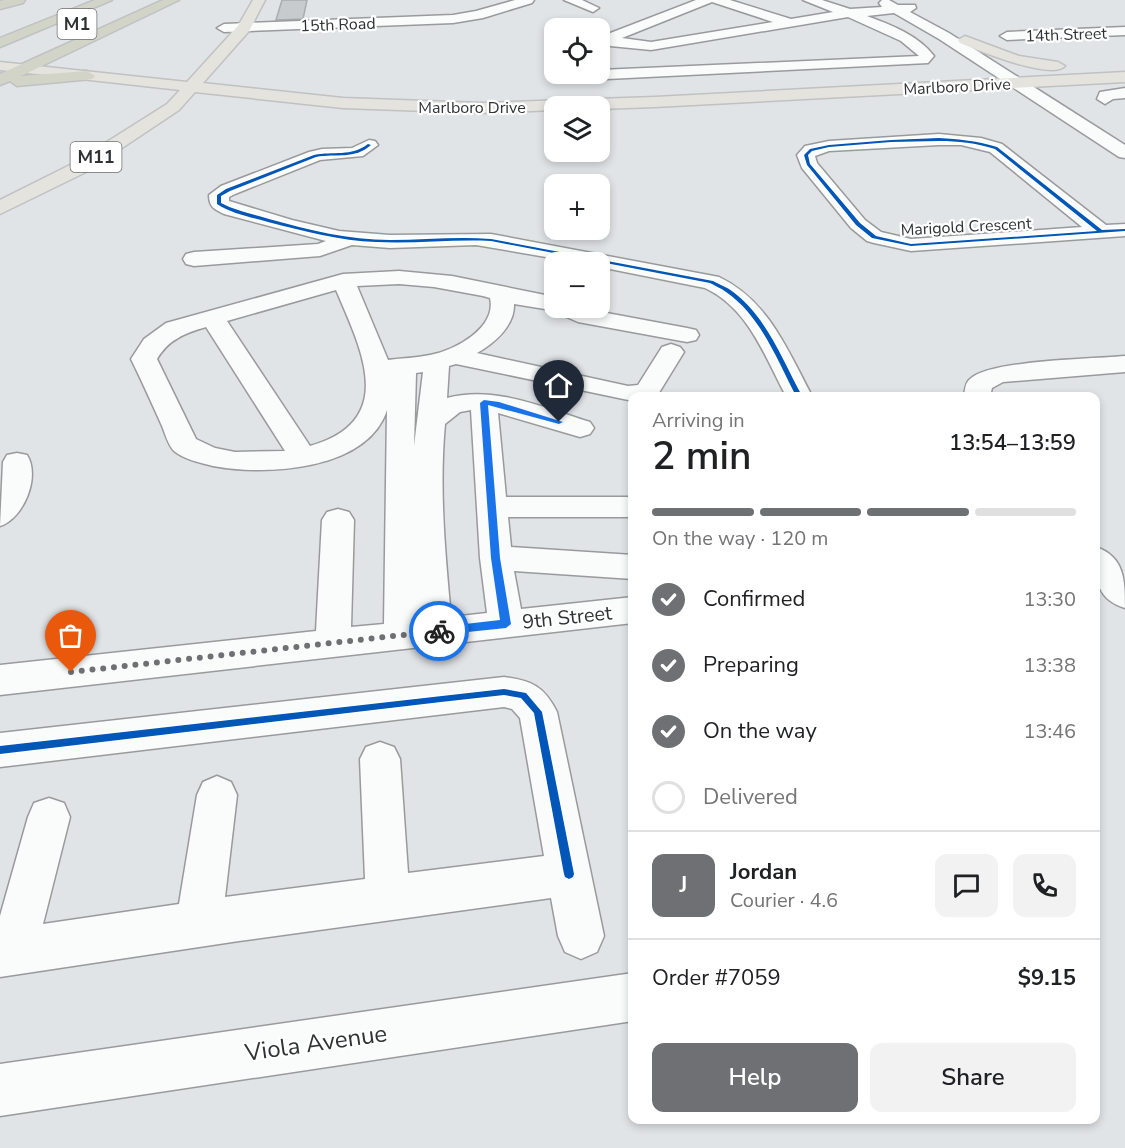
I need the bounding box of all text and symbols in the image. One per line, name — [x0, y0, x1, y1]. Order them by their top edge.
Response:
road number: M1 — [58, 9, 97, 39]
street label: 15th Road — [300, 13, 376, 37]
map controls — [544, 18, 610, 318]
button: locate — [544, 18, 610, 84]
street label: 14th Street — [1025, 23, 1108, 47]
street label: Marlboro Drive — [903, 73, 1011, 101]
button: layers — [544, 96, 610, 162]
street label: Marlboro Drive — [418, 97, 526, 119]
road number: M11 — [70, 142, 122, 172]
button: + — [544, 174, 610, 240]
street label: Marigold Crescent — [900, 213, 1032, 241]
button: − — [544, 252, 610, 318]
pin — [533, 360, 584, 422]
icon: home — [542, 369, 575, 402]
text: Arriving in — [652, 407, 745, 434]
text: 13:54–13:59 — [949, 428, 1076, 458]
text: 2 min — [652, 430, 751, 483]
text: On the way · 120 m — [652, 525, 828, 552]
icon: check — [652, 583, 685, 616]
text: Confirmed — [703, 584, 805, 614]
text: 13:30 — [1023, 586, 1076, 613]
street label: 9th Street — [521, 599, 614, 636]
courier — [409, 601, 469, 661]
pin — [45, 610, 96, 672]
icon: bike — [423, 615, 456, 648]
icon: bag — [54, 619, 87, 652]
icon: check — [652, 649, 685, 682]
text: Preparing — [703, 650, 799, 680]
text: 13:38 — [1023, 652, 1076, 679]
icon: check — [652, 715, 685, 748]
text: On the way — [703, 716, 817, 746]
text: 13:46 — [1023, 718, 1076, 745]
text: Delivered — [703, 782, 798, 812]
button: chat — [935, 854, 998, 917]
button: phone — [1013, 854, 1076, 917]
text: Jordan — [730, 857, 797, 887]
text: J — [680, 870, 687, 900]
text: Courier · 4.6 — [730, 887, 838, 914]
text: Order #7059 — [652, 963, 781, 993]
text: $9.15 — [1018, 963, 1076, 993]
street label: Viola Avenue — [242, 1017, 389, 1069]
button: Help — [652, 1043, 858, 1112]
button: Share — [870, 1043, 1076, 1112]

